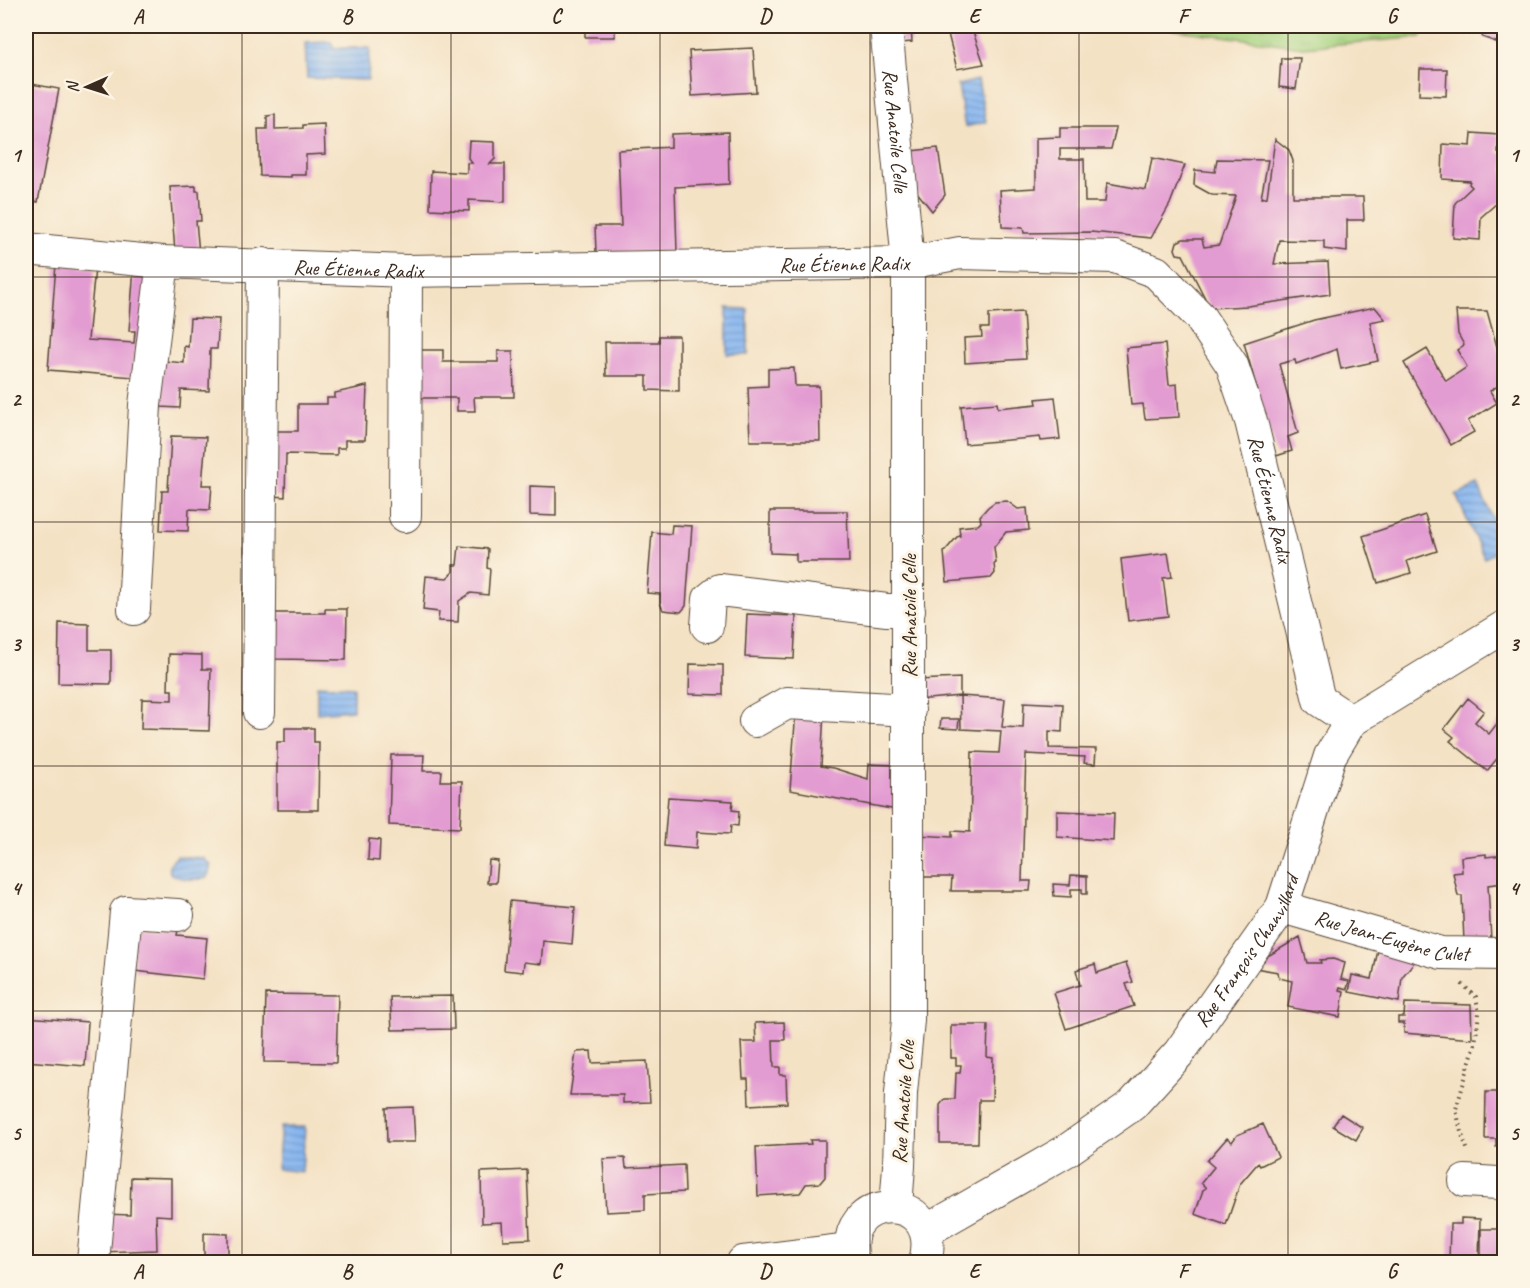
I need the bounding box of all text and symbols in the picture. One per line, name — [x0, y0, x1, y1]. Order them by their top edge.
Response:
text: A — [133, 4, 145, 29]
text: B — [342, 4, 354, 29]
text: C — [551, 4, 563, 29]
text: D — [759, 4, 773, 29]
text: E — [969, 4, 983, 29]
text: F — [1178, 4, 1192, 29]
text: G — [1387, 4, 1400, 29]
north arrow — [57, 57, 117, 117]
street label: Rue Anatoile Celle — [877, 68, 914, 194]
text: N — [63, 79, 83, 93]
text: 1 — [12, 143, 23, 168]
text: 1 — [1510, 143, 1521, 168]
street label: Rue Étienne Radix — [779, 250, 911, 278]
street label: Rue Étienne Radix — [293, 254, 425, 284]
text: 2 — [12, 387, 23, 412]
text: 2 — [1510, 387, 1521, 412]
street label: Rue Étienne Radix — [1242, 433, 1299, 568]
street label: Rue Anatoile Celle — [896, 553, 922, 678]
text: 3 — [12, 632, 23, 657]
text: 3 — [1510, 632, 1521, 657]
street label: Rue François Chanvillard — [1188, 868, 1305, 1032]
text: 4 — [12, 876, 24, 901]
text: 4 — [1510, 876, 1522, 901]
street label: Rue Jean-Eugène Culet — [1312, 904, 1472, 967]
street label: Rue Anatoile Celle — [886, 1038, 920, 1164]
text: 5 — [12, 1121, 23, 1146]
text: 5 — [1510, 1121, 1521, 1146]
text: A — [133, 1259, 145, 1284]
text: B — [342, 1259, 354, 1284]
text: C — [551, 1259, 563, 1284]
text: D — [759, 1259, 773, 1284]
text: E — [969, 1259, 983, 1284]
text: F — [1178, 1259, 1192, 1284]
text: G — [1387, 1259, 1400, 1284]

